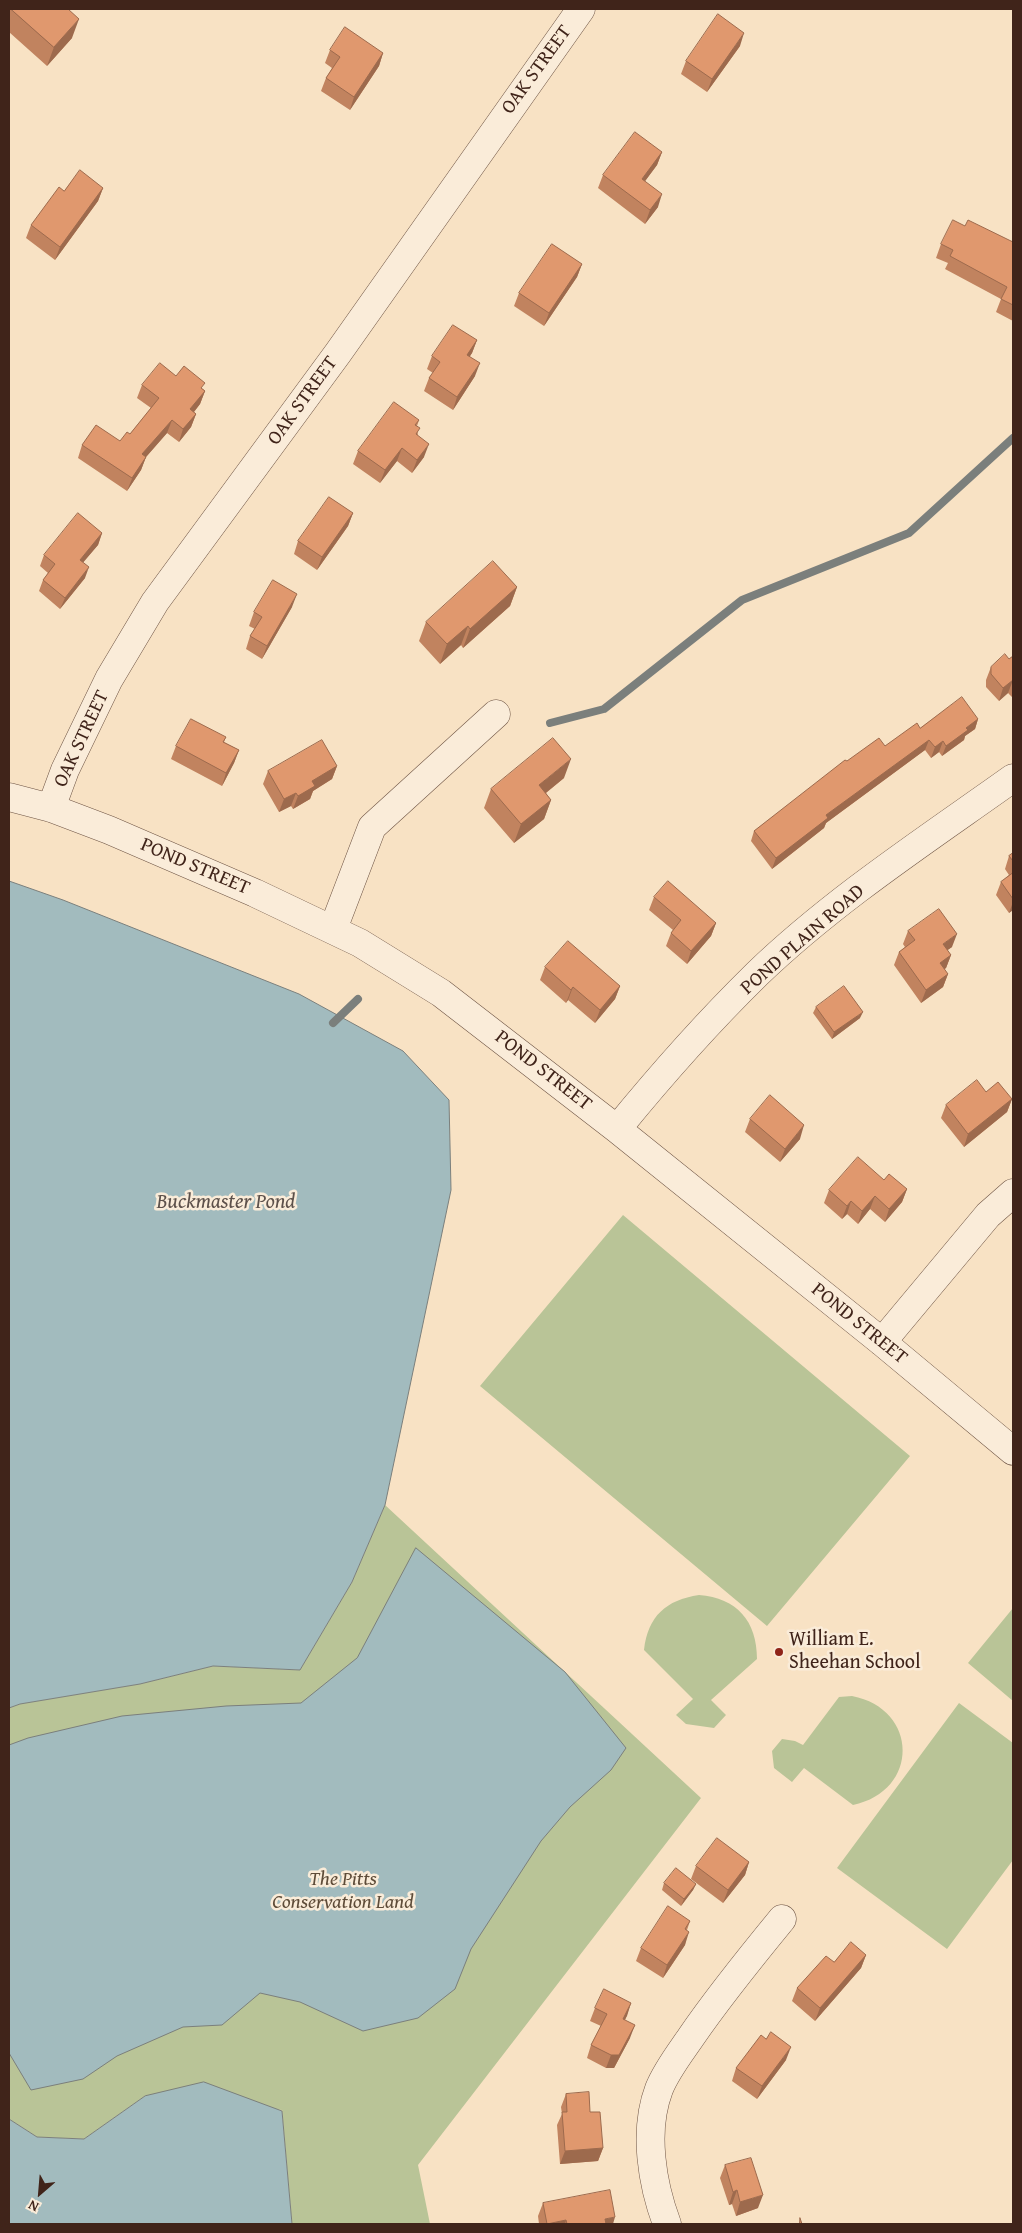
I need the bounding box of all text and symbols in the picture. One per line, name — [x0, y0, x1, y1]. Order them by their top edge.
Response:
street label: OAK STREET — [497, 21, 577, 119]
street label: OAK STREET — [263, 352, 343, 450]
street label: OAK STREET — [49, 687, 115, 791]
street label: POND STREET — [137, 833, 253, 901]
street label: POND PLAIN ROAD — [736, 880, 870, 1000]
street label: POND STREET — [490, 1026, 596, 1116]
water label: Buckmaster Pond — [157, 1190, 295, 1216]
street label: POND STREET — [806, 1278, 912, 1370]
place label: William E. Sheehan School — [789, 1628, 921, 1675]
marker: William E. Sheehan School — [773, 1646, 785, 1658]
park label: The Pitts Conservation Land — [272, 1868, 414, 1915]
north arrow — [15, 2168, 65, 2218]
text: N — [24, 2195, 42, 2217]

